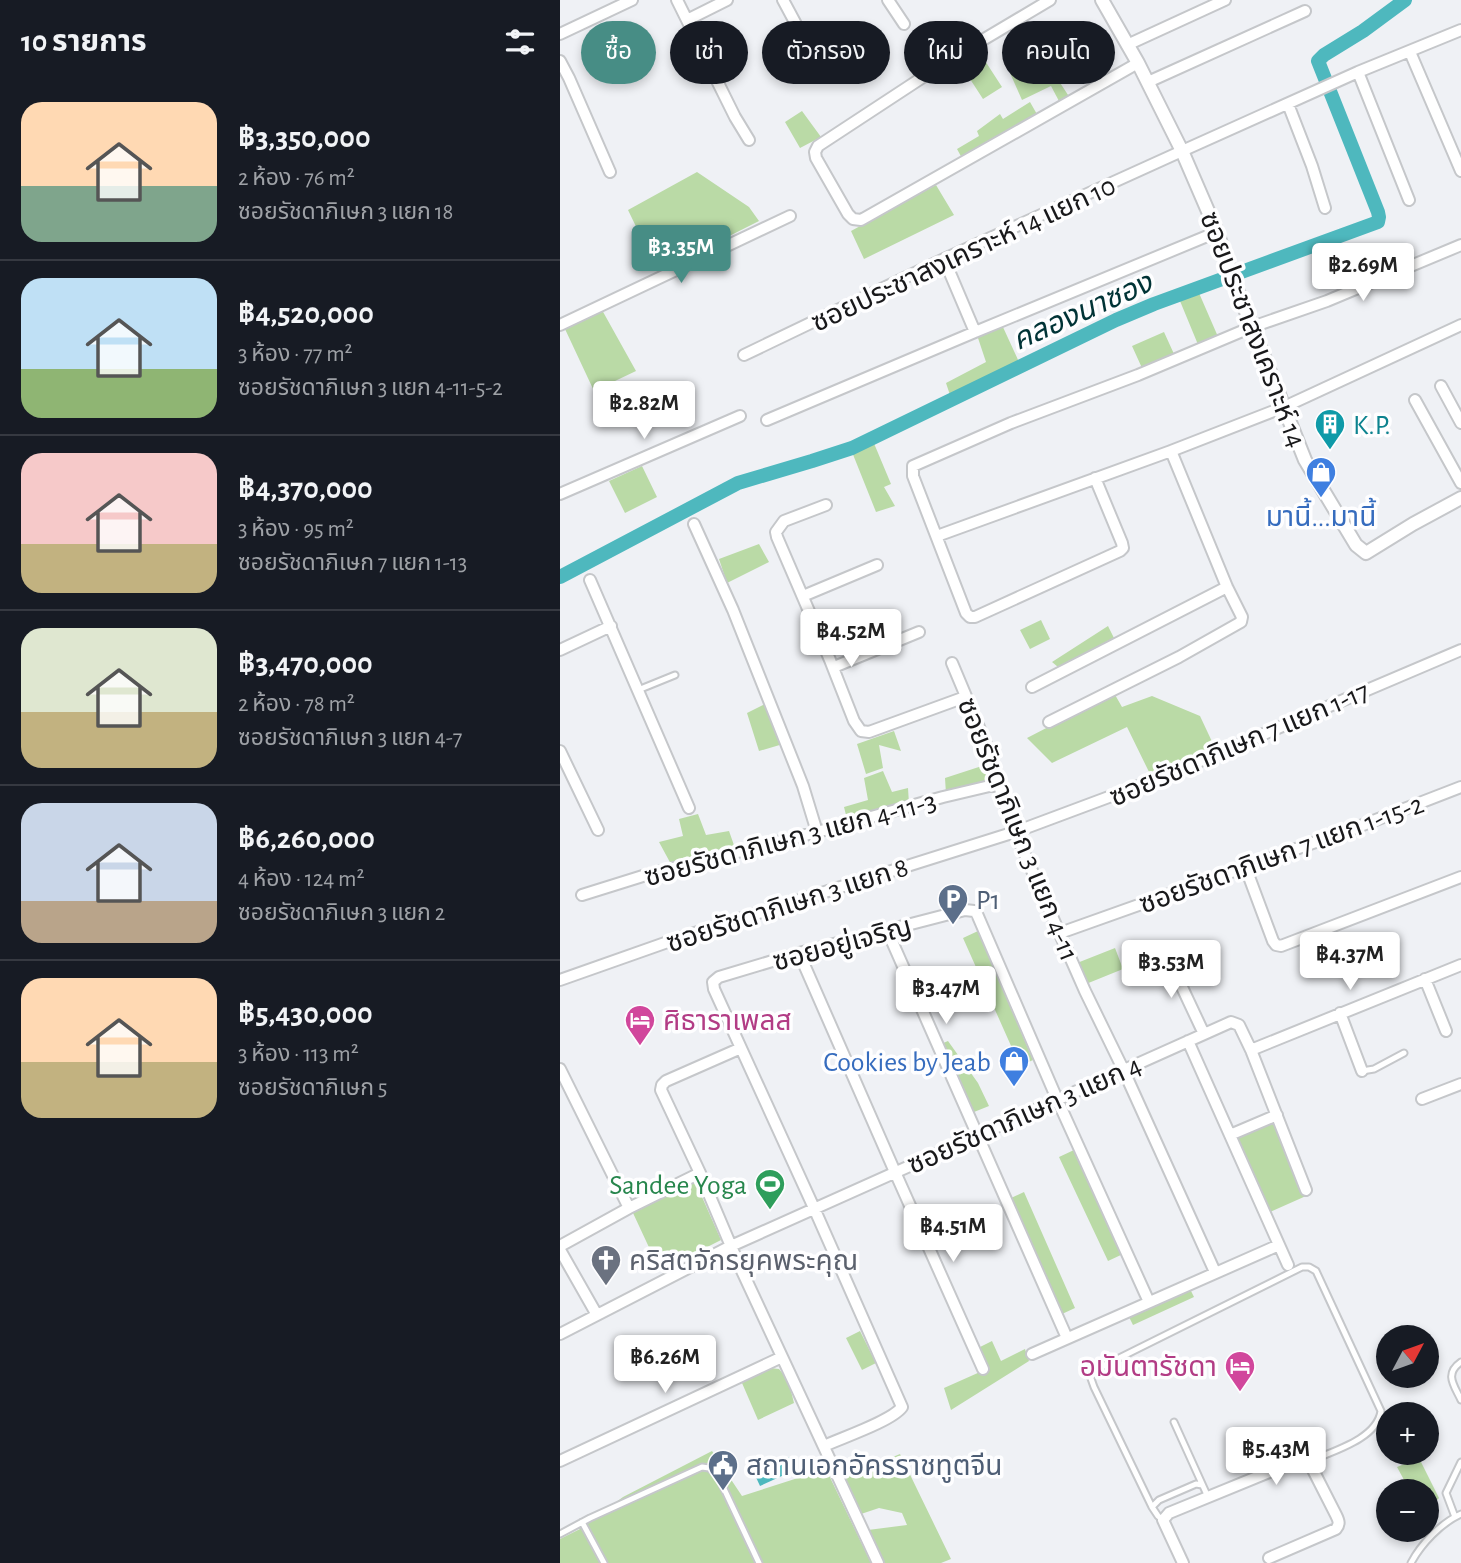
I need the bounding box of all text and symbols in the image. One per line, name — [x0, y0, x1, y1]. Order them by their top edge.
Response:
chip: ซื้อ — [581, 21, 656, 84]
chip: เช่า — [670, 21, 748, 84]
chip: ตัวกรอง — [762, 21, 890, 84]
chip: ใหม่ — [904, 21, 988, 84]
chip: คอนโด — [1002, 21, 1115, 84]
icon: filters — [501, 23, 539, 61]
text: 10 รายการ — [21, 27, 147, 57]
text: ฿3,350,000 — [238, 123, 371, 153]
icon: home — [77, 130, 161, 214]
text: 2 ห้อง · 76 m² — [238, 167, 355, 190]
street label: ซอยประชาสงเคราะห์ 14 แยก 10 — [807, 172, 1120, 338]
text: ซอยรัชดาภิเษก 3 แยก 18 — [238, 201, 453, 224]
street label: ซอยประชาสงเคราะห์ 14 — [1194, 208, 1310, 451]
pin: ฿3.35M — [624, 226, 738, 285]
text: ฿3.35M — [648, 236, 714, 259]
pin: ฿2.69M — [1306, 244, 1420, 303]
text: ฿2.69M — [1328, 254, 1398, 277]
water label: คลองนาซอง — [1008, 267, 1158, 356]
text: ฿4,520,000 — [238, 299, 374, 329]
icon: home — [77, 306, 161, 390]
text: 3 ห้อง · 77 m² — [238, 343, 353, 366]
text: ซอยรัชดาภิเษก 3 แยก 4-11-5-2 — [238, 377, 503, 400]
pin: ฿2.82M — [587, 382, 701, 441]
text: ฿2.82M — [609, 392, 679, 415]
building icon: K.P. — [1313, 407, 1347, 451]
place label: K.P. — [1353, 412, 1391, 440]
shop icon: มานี้...มานี้ — [1304, 455, 1338, 499]
text: ฿4,370,000 — [238, 474, 373, 504]
icon: home — [77, 481, 161, 565]
place label: มานี้...มานี้ — [1266, 497, 1376, 532]
text: 3 ห้อง · 95 m² — [238, 518, 354, 541]
text: ซอยรัชดาภิเษก 7 แยก 1-13 — [238, 552, 467, 575]
pin: ฿4.52M — [794, 610, 908, 669]
text: ฿4.52M — [816, 620, 886, 643]
text: ฿3,470,000 — [238, 649, 373, 679]
icon: home — [77, 656, 161, 740]
street label: ซอยรัชดาภิเษก 7 แยก 1-17 — [1105, 677, 1374, 812]
text: 2 ห้อง · 78 m² — [238, 693, 355, 716]
street label: ซอยรัชดาภิเษก 3 แยก 4-11 — [952, 694, 1084, 965]
text: ซอยรัชดาภิเษก 3 แยก 4-7 — [238, 727, 462, 750]
street label: ซอยรัชดาภิเษก 3 แยก 4-11-3 — [641, 787, 939, 892]
street label: ซอยรัชดาภิเษก 7 แยก 1-15-2 — [1135, 789, 1428, 919]
text: ฿6,260,000 — [238, 824, 375, 854]
icon: home — [77, 831, 161, 915]
street label: ซอยรัชดาภิเษก 3 แยก 8 — [663, 853, 912, 958]
text: 4 ห้อง · 124 m² — [238, 868, 364, 891]
parking icon: P1 — [936, 882, 970, 926]
place label: P1 — [976, 887, 1000, 915]
text: ซอยรัชดาภิเษก 3 แยก 2 — [238, 902, 445, 925]
street label: ซอยอยู่เจริญ — [769, 910, 915, 979]
pin: ฿4.37M — [1293, 932, 1407, 992]
pin: ฿3.53M — [1114, 940, 1228, 1000]
text: ฿4.37M — [1316, 943, 1384, 966]
text: ฿3.53M — [1138, 951, 1204, 974]
pin: ฿3.47M — [889, 967, 1003, 1026]
text: ฿3.47M — [912, 977, 980, 1000]
text: ฿5,430,000 — [238, 999, 373, 1029]
hotel icon: ศิธาราเพลส — [623, 1003, 657, 1047]
icon: home — [77, 1006, 161, 1090]
place label: ศิธาราเพลส — [663, 1008, 791, 1036]
text: 3 ห้อง · 113 m² — [238, 1043, 359, 1066]
shop icon: Cookies by Jeab — [997, 1044, 1031, 1088]
place label: Cookies by Jeab — [823, 1049, 991, 1077]
street label: ซอยรัชดาภิเษก 3 แยก 4 — [903, 1051, 1146, 1180]
text: ซอยรัชดาภิเษก 5 — [238, 1077, 387, 1100]
sports icon: Sandee Yoga — [753, 1167, 787, 1211]
place label: Sandee Yoga — [609, 1172, 747, 1200]
pin: ฿4.51M — [896, 1204, 1010, 1264]
text: ฿4.51M — [920, 1215, 986, 1238]
church icon: คริสตจักรยุคพระคุณ — [589, 1243, 623, 1287]
place label: คริสตจักรยุคพระคุณ — [629, 1247, 858, 1277]
north arrow — [1376, 1325, 1438, 1388]
map controls — [1376, 1325, 1439, 1542]
pin: ฿6.26M — [608, 1336, 722, 1395]
text: ฿6.26M — [630, 1346, 700, 1369]
hotel icon: อมันตารัชดา — [1223, 1349, 1257, 1393]
place label: อมันตารัชดา — [1080, 1353, 1217, 1382]
button: + — [1376, 1402, 1439, 1465]
pin: ฿5.43M — [1219, 1428, 1333, 1487]
text: ฿5.43M — [1242, 1438, 1310, 1461]
public building icon: สถานเอกอัครราชทูตจีน — [706, 1448, 740, 1492]
place label: สถานเอกอัครราชทูตจีน — [746, 1452, 1003, 1483]
button: − — [1376, 1479, 1439, 1542]

